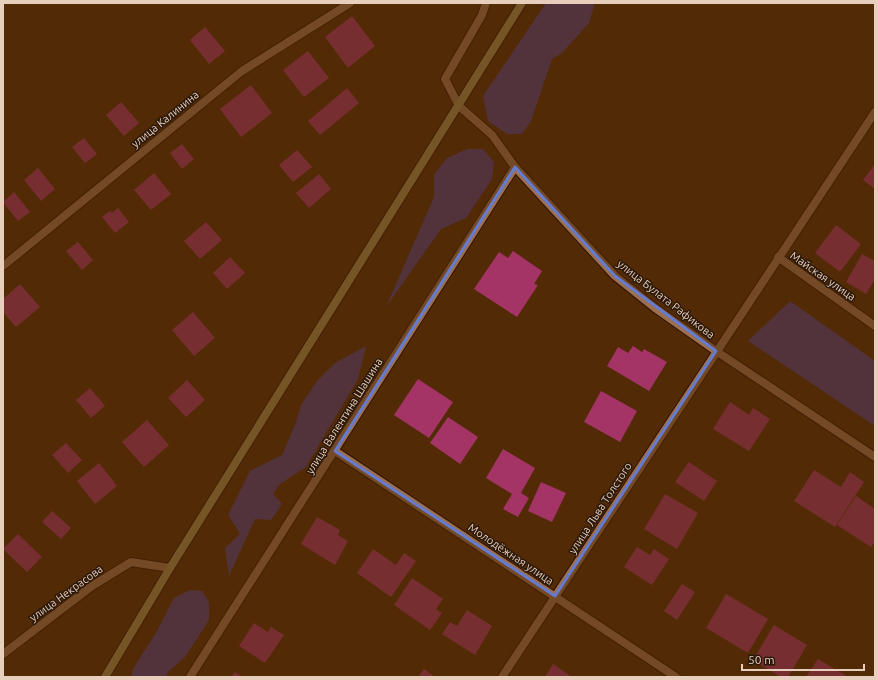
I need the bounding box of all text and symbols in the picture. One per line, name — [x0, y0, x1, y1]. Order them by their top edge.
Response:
street label: улица Калинина — [129, 88, 201, 150]
street label: Майская улица — [788, 249, 858, 303]
street label: улица Булата Рафикова — [615, 257, 717, 341]
street label: улица Валентина Шашина — [303, 356, 385, 476]
street label: улица Льва Толстого — [566, 460, 634, 556]
street label: Молодёжная улица — [466, 521, 556, 587]
street label: улица Некрасова — [27, 562, 105, 624]
scale bar — [742, 646, 864, 672]
text: 50 m — [748, 653, 775, 666]

